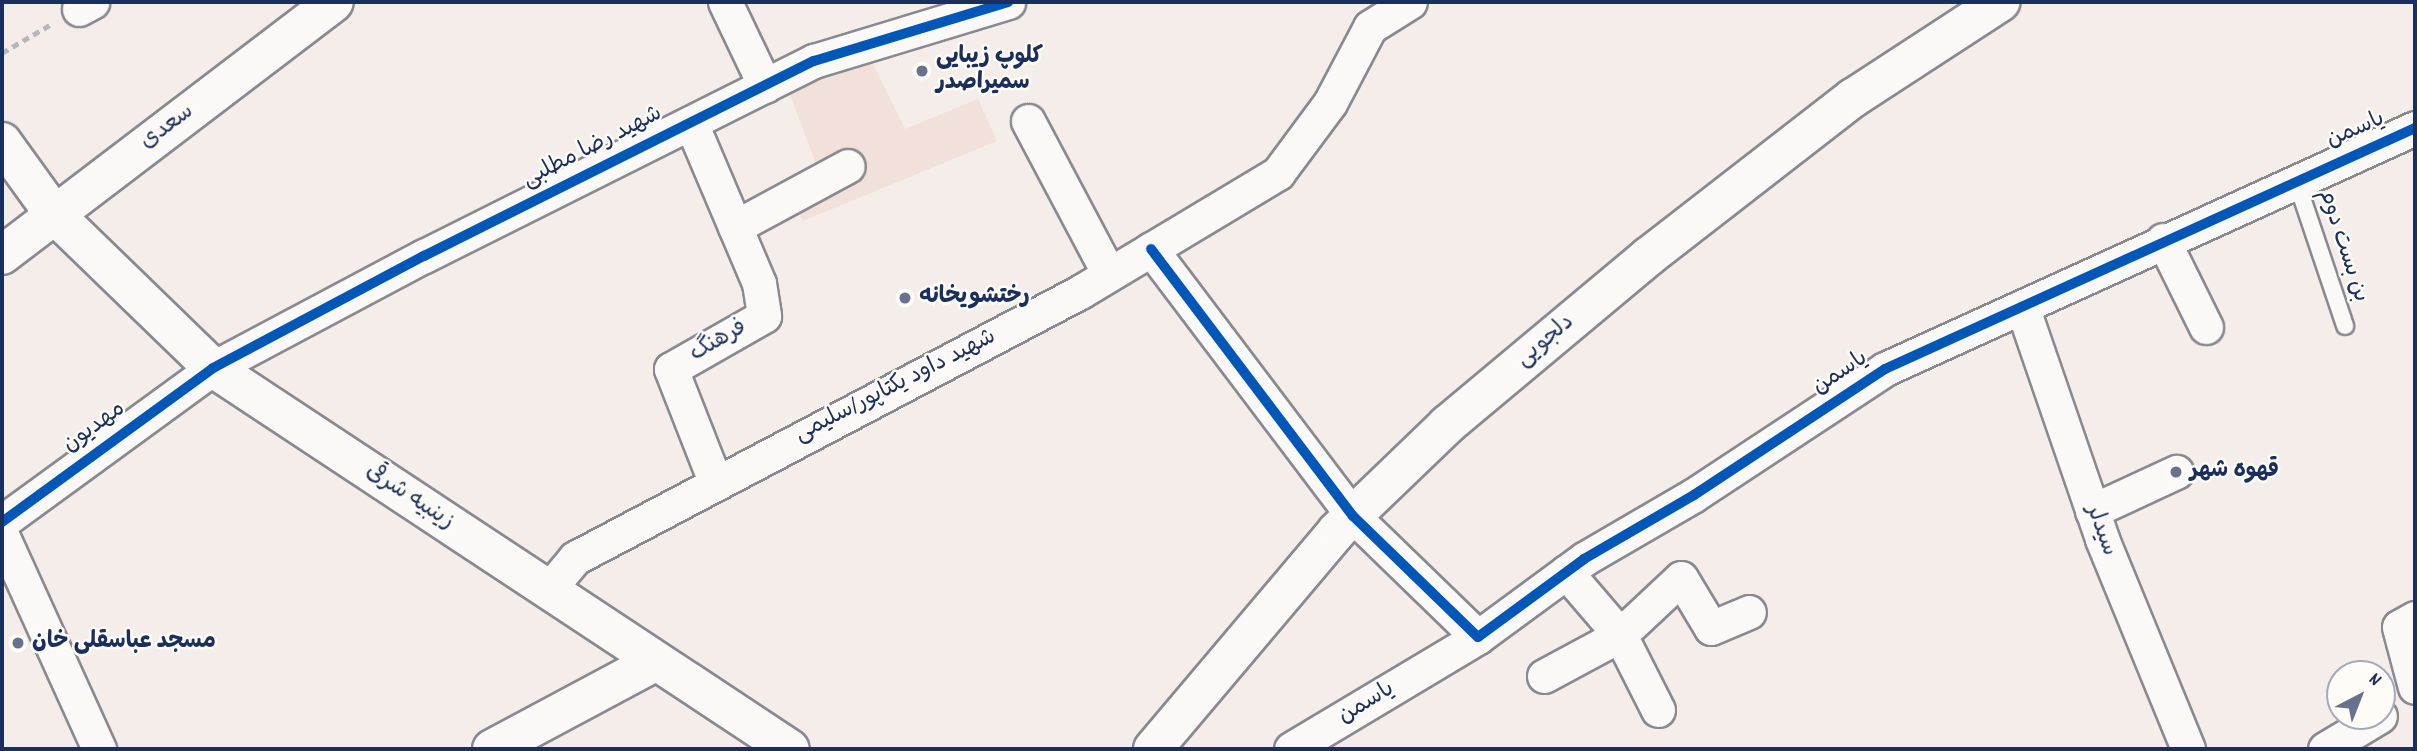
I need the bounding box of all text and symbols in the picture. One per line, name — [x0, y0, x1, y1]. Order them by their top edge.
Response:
place label: کلوپ زیبایی سمیراصدر — [936, 44, 1043, 98]
marker: کلوپ زیبایی سمیراصدر — [914, 63, 930, 79]
street label: سعدی — [136, 99, 200, 157]
street label: شهید رضا مطلبی — [518, 101, 668, 195]
street label: یاسمن — [2323, 106, 2389, 156]
street label: بن بست دوم — [2311, 186, 2373, 306]
place label: رختشویخانه — [919, 284, 1030, 312]
marker: رختشویخانه — [897, 290, 913, 306]
street label: دلجویی — [1511, 310, 1581, 374]
street label: فرهنگ — [686, 315, 752, 369]
street label: شهید داود یکتاپور/سلیمی — [791, 324, 1001, 450]
street label: یاسمن — [1808, 346, 1874, 402]
street label: مهدیون — [58, 396, 132, 460]
place label: قهوه شهر — [2190, 458, 2279, 486]
street label: زینبیه شرقی — [359, 459, 459, 537]
marker: قهوه شهر — [2168, 464, 2184, 480]
street label: سیدلر — [2078, 502, 2122, 560]
place label: مسجد عباسقلی خان — [32, 629, 216, 657]
marker: مسجد عباسقلی خان — [10, 635, 26, 651]
north arrow — [2326, 660, 2396, 730]
text: N — [2362, 667, 2387, 694]
street label: یاسمن — [1334, 677, 1400, 731]

